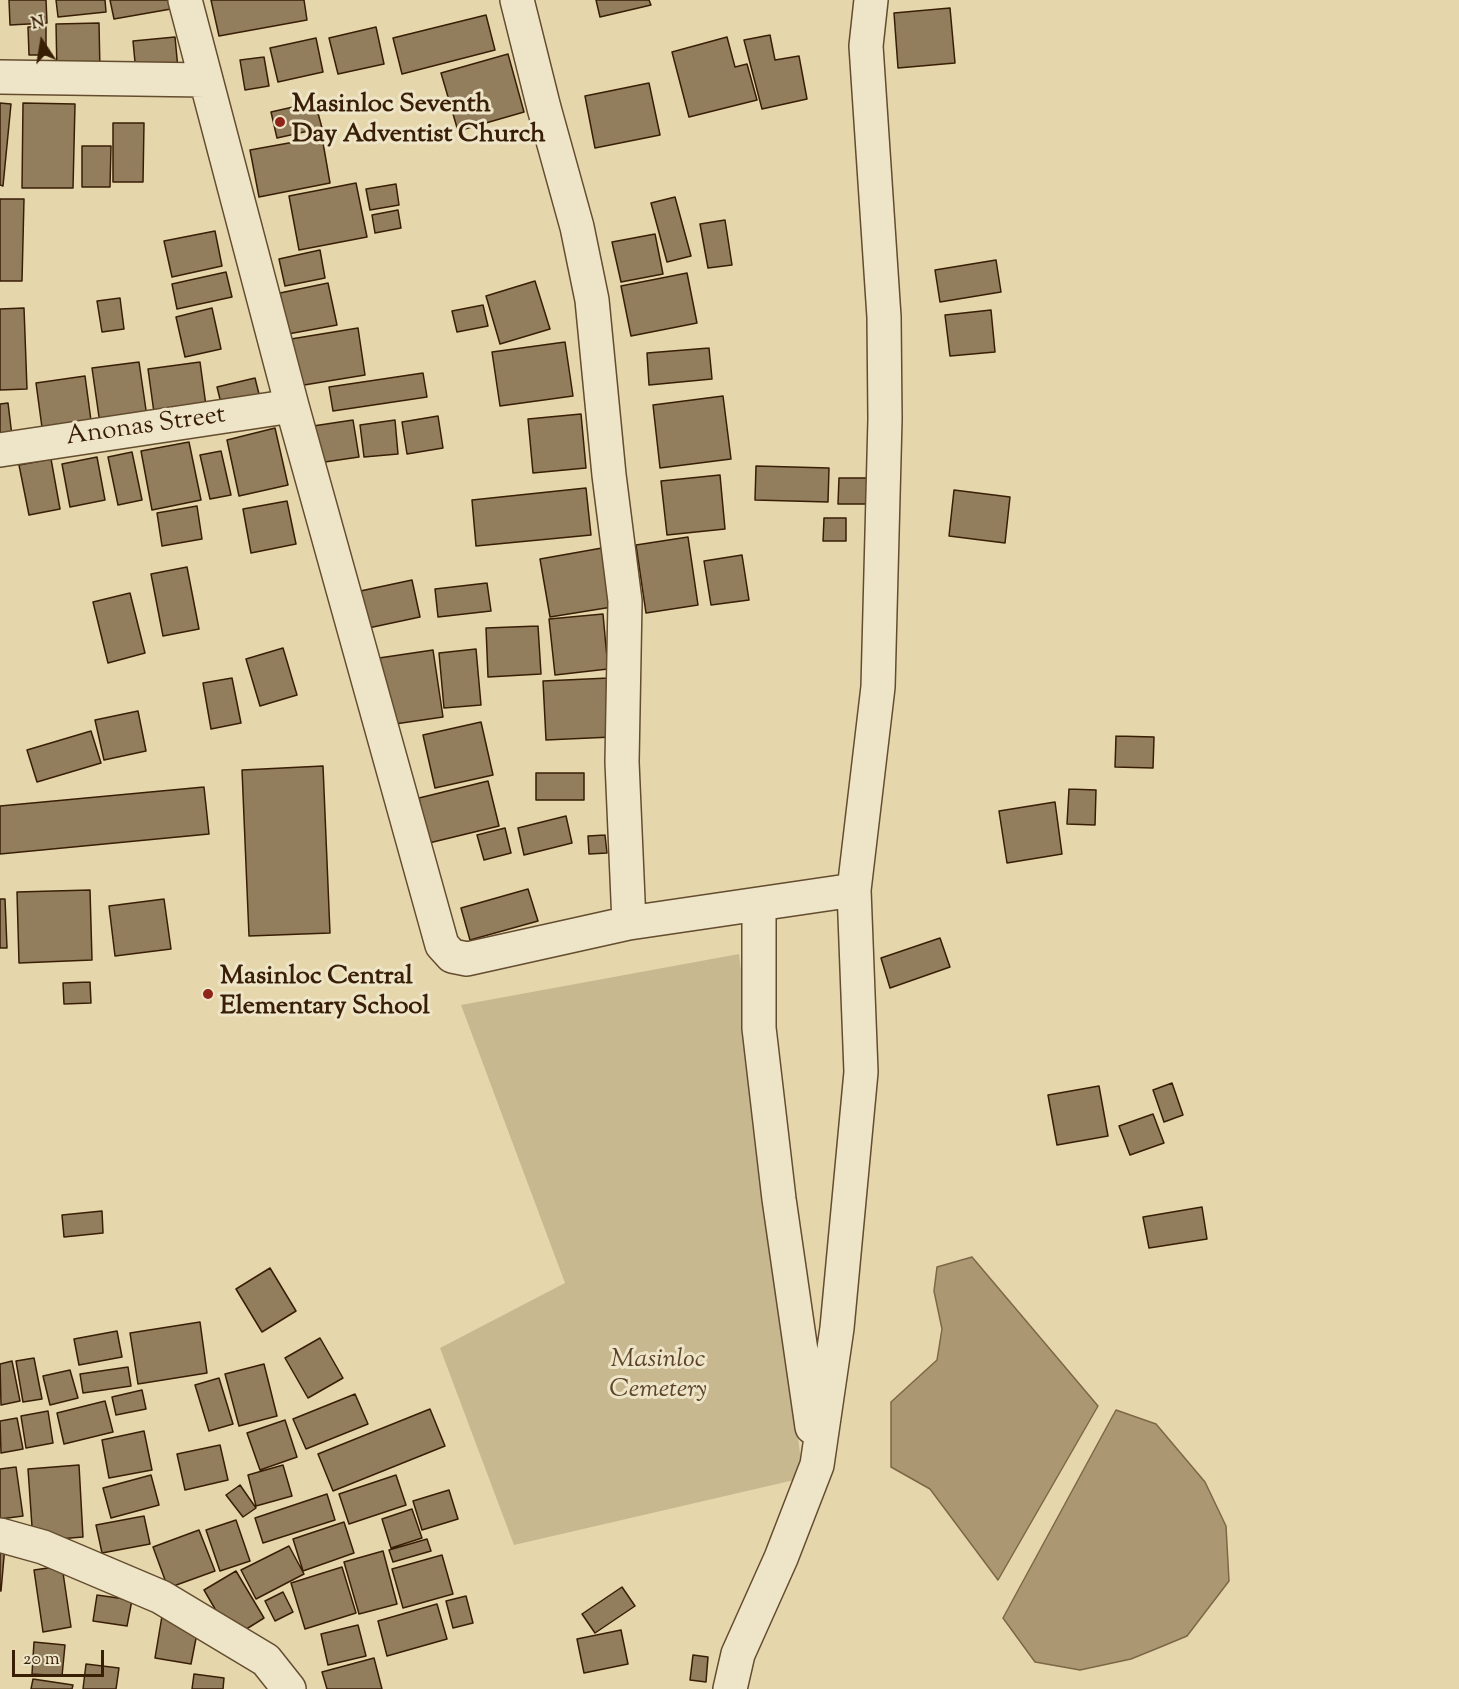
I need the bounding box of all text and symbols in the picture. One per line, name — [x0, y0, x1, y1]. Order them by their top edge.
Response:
text: N — [30, 11, 47, 36]
north arrow — [12, 12, 72, 72]
place label: Masinloc Seventh Day Adventist Church — [292, 91, 546, 152]
marker: Masinloc Seventh Day Adventist Church — [273, 115, 287, 129]
street label: Anonas Street — [64, 401, 228, 455]
place label: Masinloc Central Elementary School — [220, 963, 430, 1024]
marker: Masinloc Central Elementary School — [201, 987, 215, 1001]
park label: Masinloc Cemetery — [609, 1346, 707, 1408]
scale bar — [15, 1638, 106, 1676]
text: 20 m — [23, 1647, 60, 1673]

